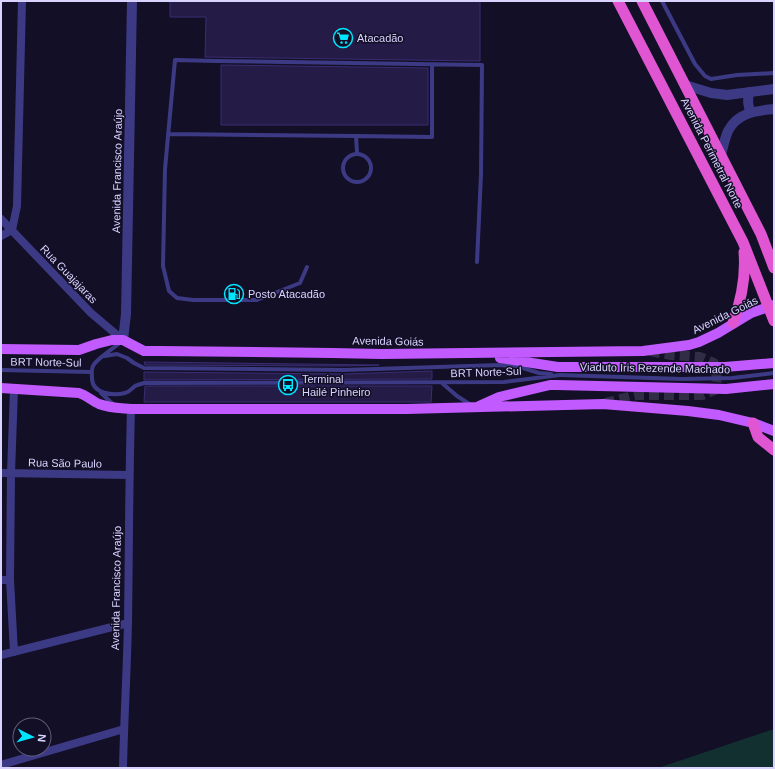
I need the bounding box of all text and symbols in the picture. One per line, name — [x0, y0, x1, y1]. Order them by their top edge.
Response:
supermarket icon: Atacadão — [332, 27, 354, 49]
place label: Atacadão — [357, 32, 403, 44]
street label: Avenida Perimetral Norte — [679, 96, 745, 210]
street label: Avenida Francisco Araújo — [110, 109, 124, 233]
street label: Rua Guajajaras — [38, 242, 100, 306]
fuel station icon: Posto Atacadão — [223, 283, 245, 305]
place label: Posto Atacadão — [248, 288, 325, 300]
street label: Avenida Goiás — [690, 294, 760, 336]
street label: Avenida Goiás — [352, 334, 424, 348]
street label: BRT Norte-Sul — [10, 355, 82, 369]
street label: Viaduto Iris Rezende Machado — [580, 361, 730, 375]
street label: BRT Norte-Sul — [450, 365, 522, 379]
place label: Terminal Hailé Pinheiro — [302, 373, 370, 398]
bus stop icon: Terminal Hailé Pinheiro — [277, 374, 299, 396]
street label: Rua São Paulo — [28, 456, 102, 470]
street label: Avenida Francisco Araújo — [109, 526, 123, 650]
north arrow — [12, 717, 52, 757]
text: N — [36, 733, 48, 743]

